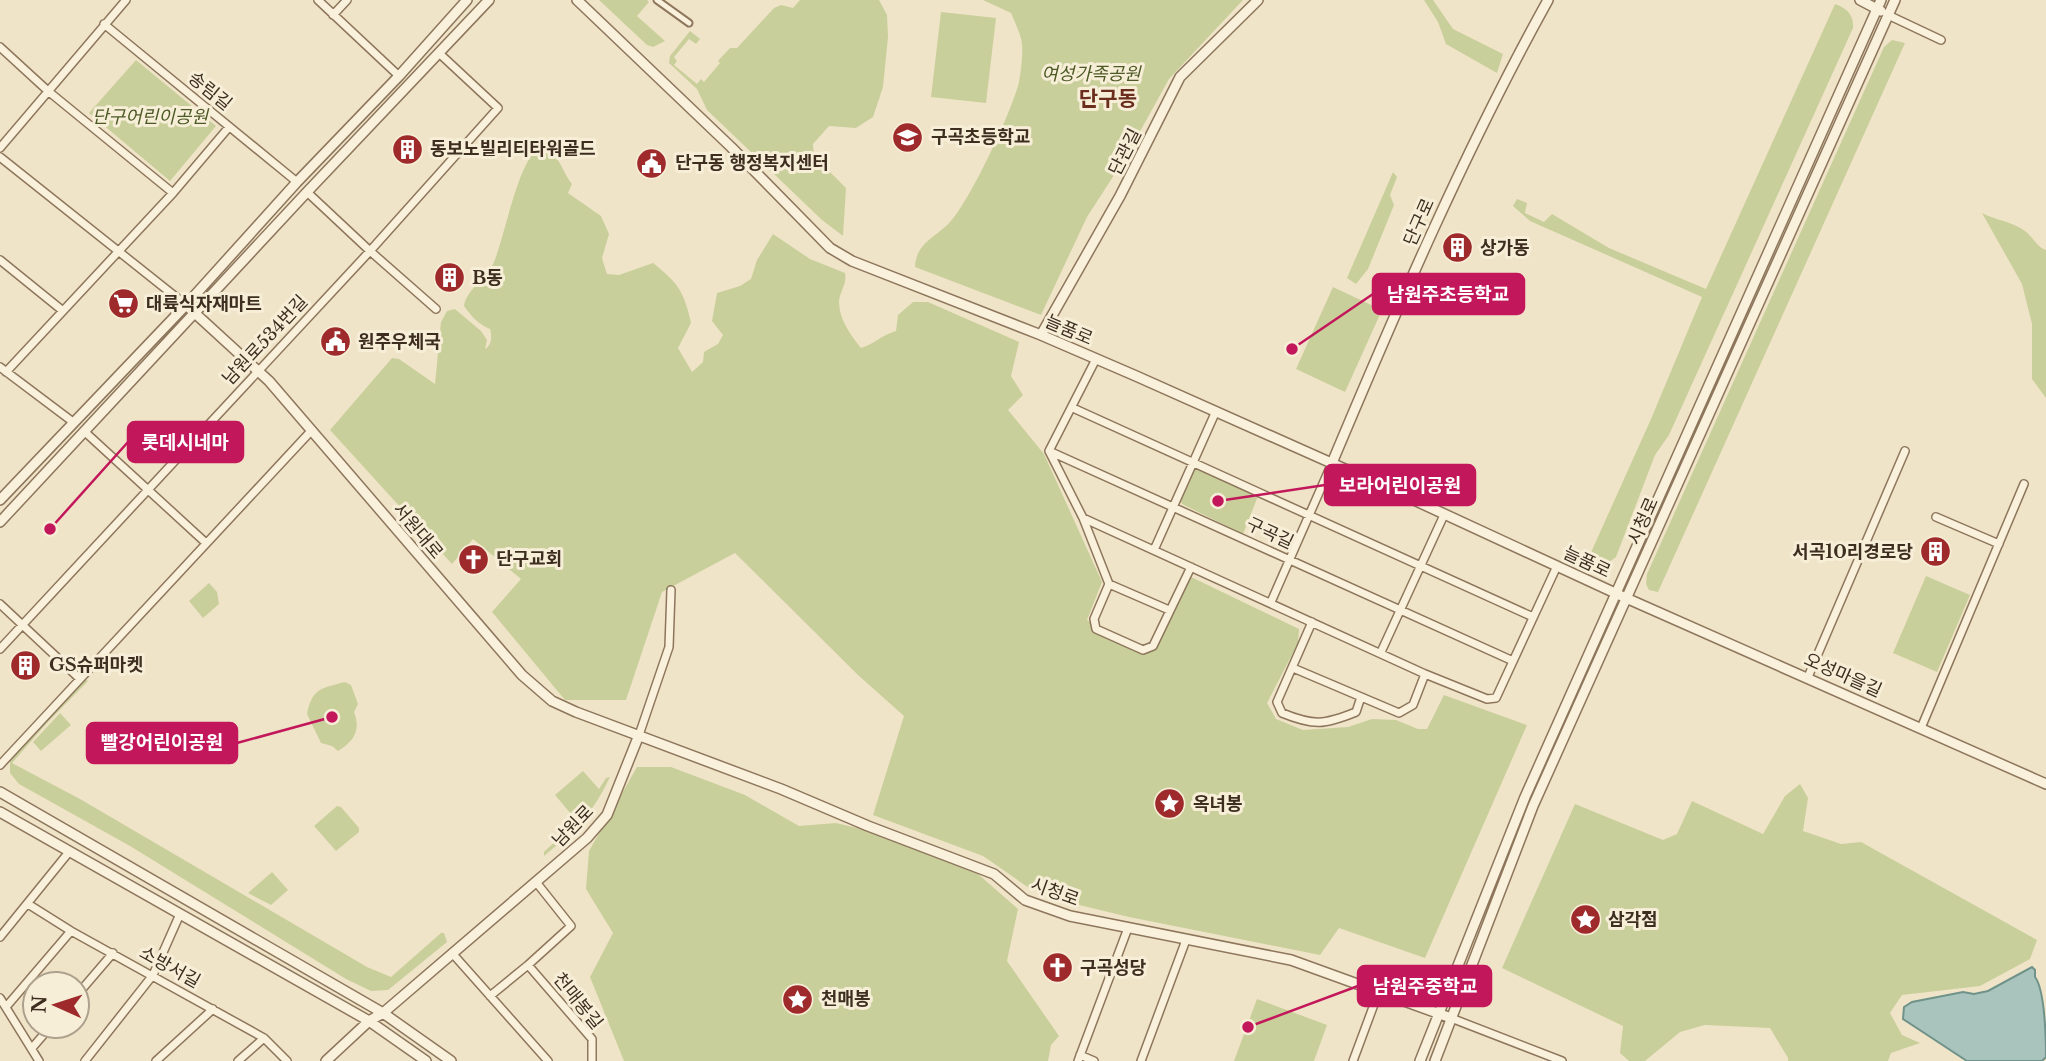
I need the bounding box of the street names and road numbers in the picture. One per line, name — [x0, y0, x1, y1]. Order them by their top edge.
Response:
street label: 송림길 — [184, 67, 236, 115]
street label: 단관길 — [1104, 125, 1146, 179]
street label: 단구로 — [1399, 195, 1439, 249]
street label: 남원로534번길 — [218, 291, 312, 389]
street label: 늘품로 — [1042, 310, 1096, 350]
street label: 시청로 — [1623, 494, 1663, 548]
street label: 서원대로 — [388, 499, 448, 563]
street label: 구곡길 — [1243, 513, 1297, 553]
street label: 늘품로 — [1560, 542, 1614, 582]
street label: 오성마을길 — [1801, 648, 1885, 702]
street label: 남원로 — [548, 800, 598, 852]
street label: 시청로 — [1028, 873, 1082, 911]
street label: 소방서길 — [136, 941, 204, 993]
street label: 천매봉길 — [549, 968, 607, 1034]

